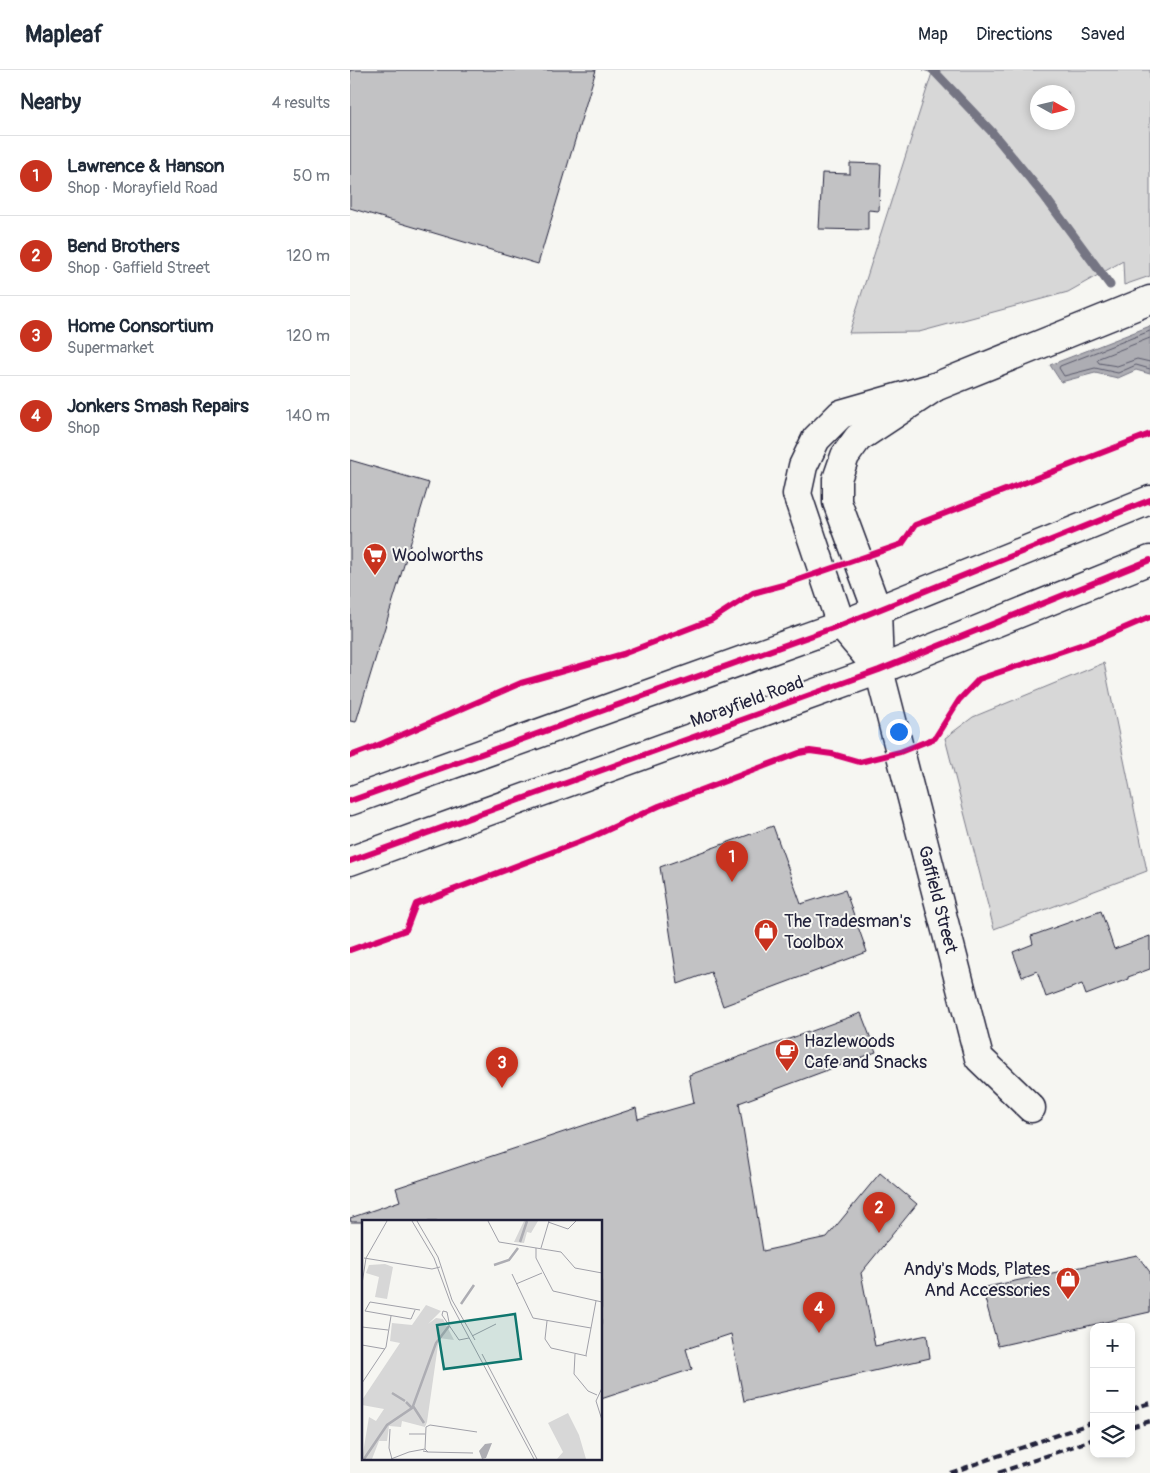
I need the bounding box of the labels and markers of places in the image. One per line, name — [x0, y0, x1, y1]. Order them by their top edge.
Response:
supermarket icon: Woolworths — [362, 542, 388, 576]
place label: Woolworths — [392, 544, 483, 567]
pin: 1 — [716, 841, 748, 882]
place label: The Tradesman's Toolbox — [784, 910, 911, 954]
shop icon: The Tradesman's Toolbox — [753, 918, 779, 952]
place label: Hazlewoods Cafe and Snacks — [804, 1030, 927, 1074]
cafe icon: Hazlewoods Cafe and Snacks — [774, 1038, 800, 1072]
pin: 3 — [486, 1047, 518, 1088]
pin: 2 — [863, 1192, 895, 1233]
place label: Andy's Mods, Plates And Accessories — [903, 1258, 1050, 1302]
shop icon: Andy's Mods, Plates And Accessories — [1055, 1266, 1081, 1300]
pin: 4 — [803, 1292, 835, 1333]

